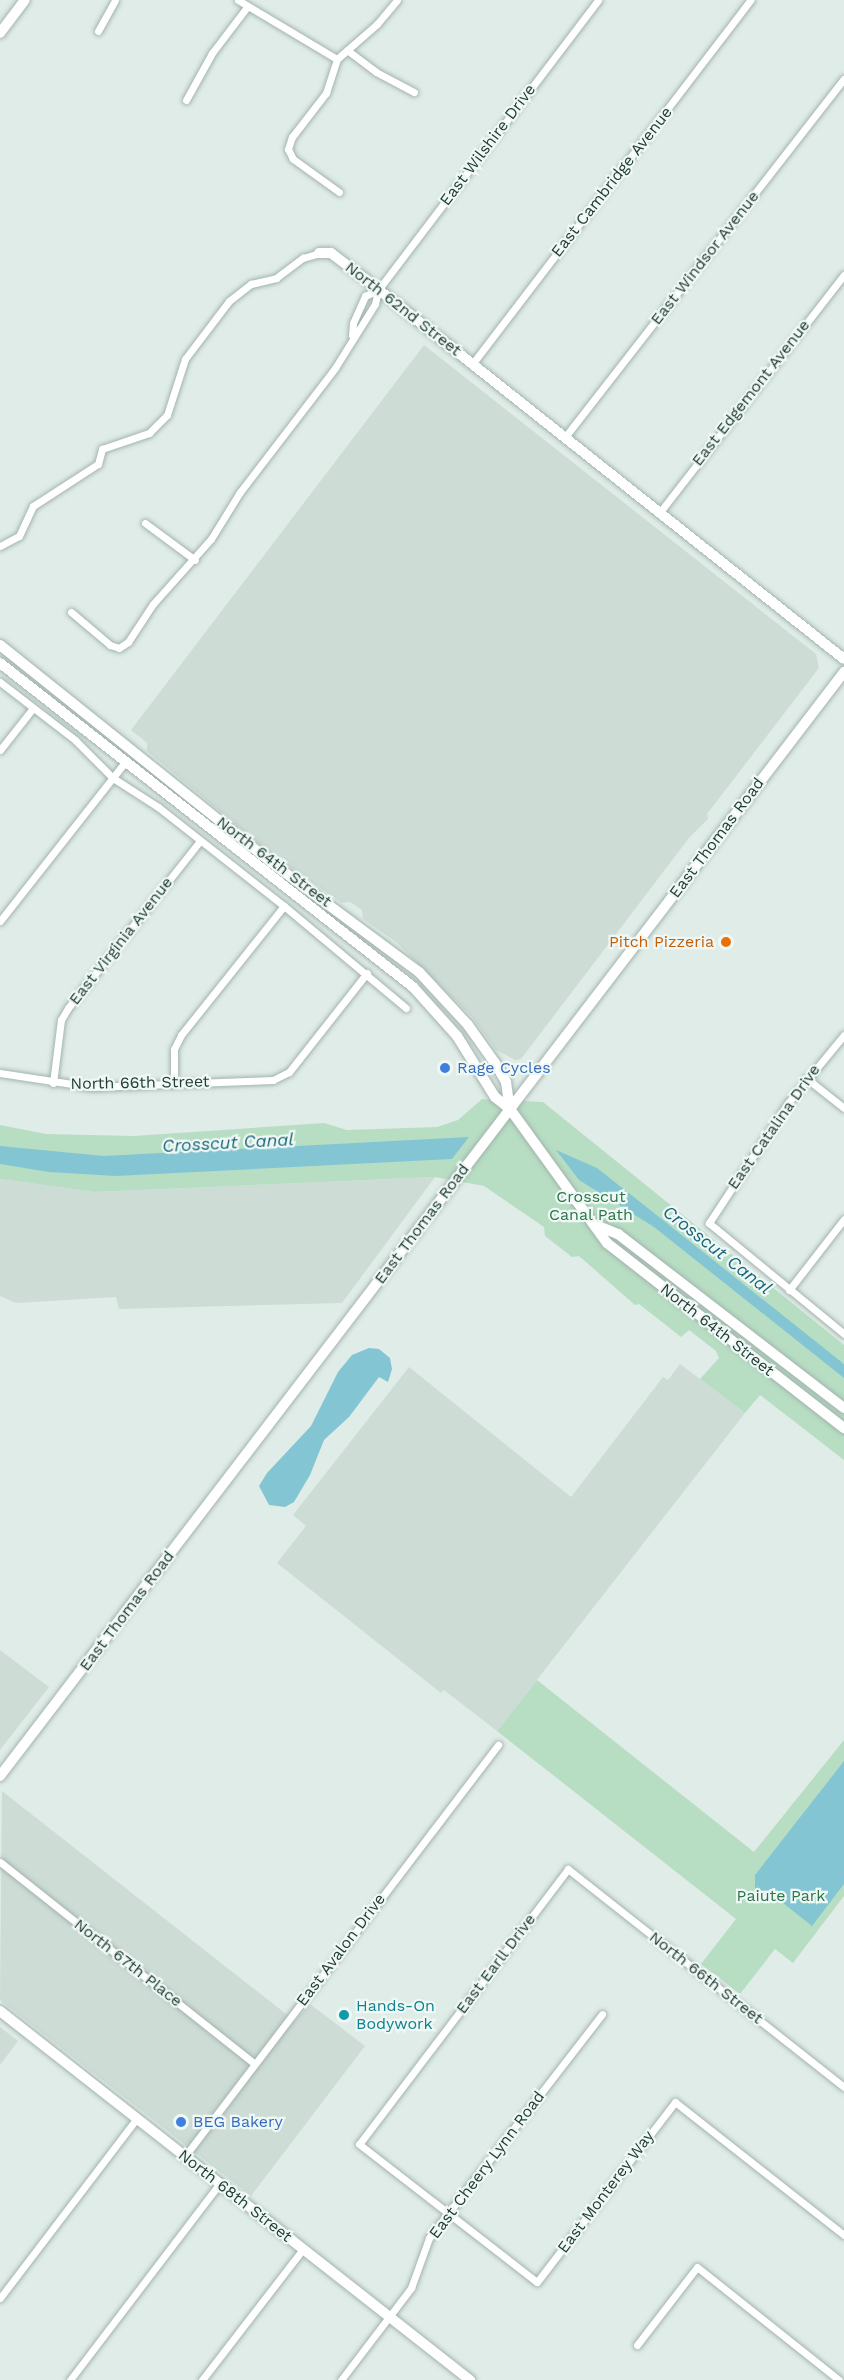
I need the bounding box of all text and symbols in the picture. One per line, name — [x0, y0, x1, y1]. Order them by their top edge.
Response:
street label: East Wilshire Drive — [436, 80, 540, 210]
street label: East Cambridge Avenue — [547, 103, 677, 261]
street label: East Windsor Avenue — [646, 187, 764, 329]
street label: North 62nd Street — [341, 258, 465, 360]
street label: East Edgemont Avenue — [688, 316, 814, 470]
street label: East Thomas Road — [665, 774, 769, 902]
street label: North 64th Street — [213, 812, 335, 912]
street label: East Virginia Avenue — [65, 873, 177, 1009]
place label: Pitch Pizzeria — [609, 932, 714, 952]
marker: Pitch Pizzeria — [719, 935, 733, 949]
place label: Rage Cycles — [457, 1058, 551, 1078]
marker: Rage Cycles — [438, 1061, 452, 1075]
street label: East Catalina Drive — [723, 1061, 825, 1193]
street label: North 66th Street — [70, 1072, 210, 1094]
water label: Crosscut Canal — [162, 1129, 294, 1157]
street label: East Thomas Road — [370, 1160, 474, 1288]
park label: Crosscut Canal Path — [549, 1187, 633, 1225]
water label: Crosscut Canal — [658, 1201, 776, 1299]
street label: North 64th Street — [656, 1280, 778, 1380]
street label: East Thomas Road — [75, 1547, 179, 1675]
park label: Paiute Park — [737, 1886, 825, 1906]
street label: East Avalon Drive — [292, 1890, 390, 2010]
street label: East Earll Drive — [452, 1910, 540, 2018]
street label: North 67th Place — [70, 1915, 186, 2011]
street label: North 66th Street — [645, 1928, 767, 2028]
place label: Hands-On Bodywork — [356, 1996, 435, 2034]
marker: Hands-On Bodywork — [337, 2008, 351, 2022]
street label: East Cheery Lynn Road — [425, 2087, 549, 2243]
place label: BEG Bakery — [193, 2112, 283, 2132]
marker: BEG Bakery — [174, 2115, 188, 2129]
street label: East Monterey Way — [553, 2127, 659, 2257]
street label: North 68th Street — [174, 2146, 296, 2246]

